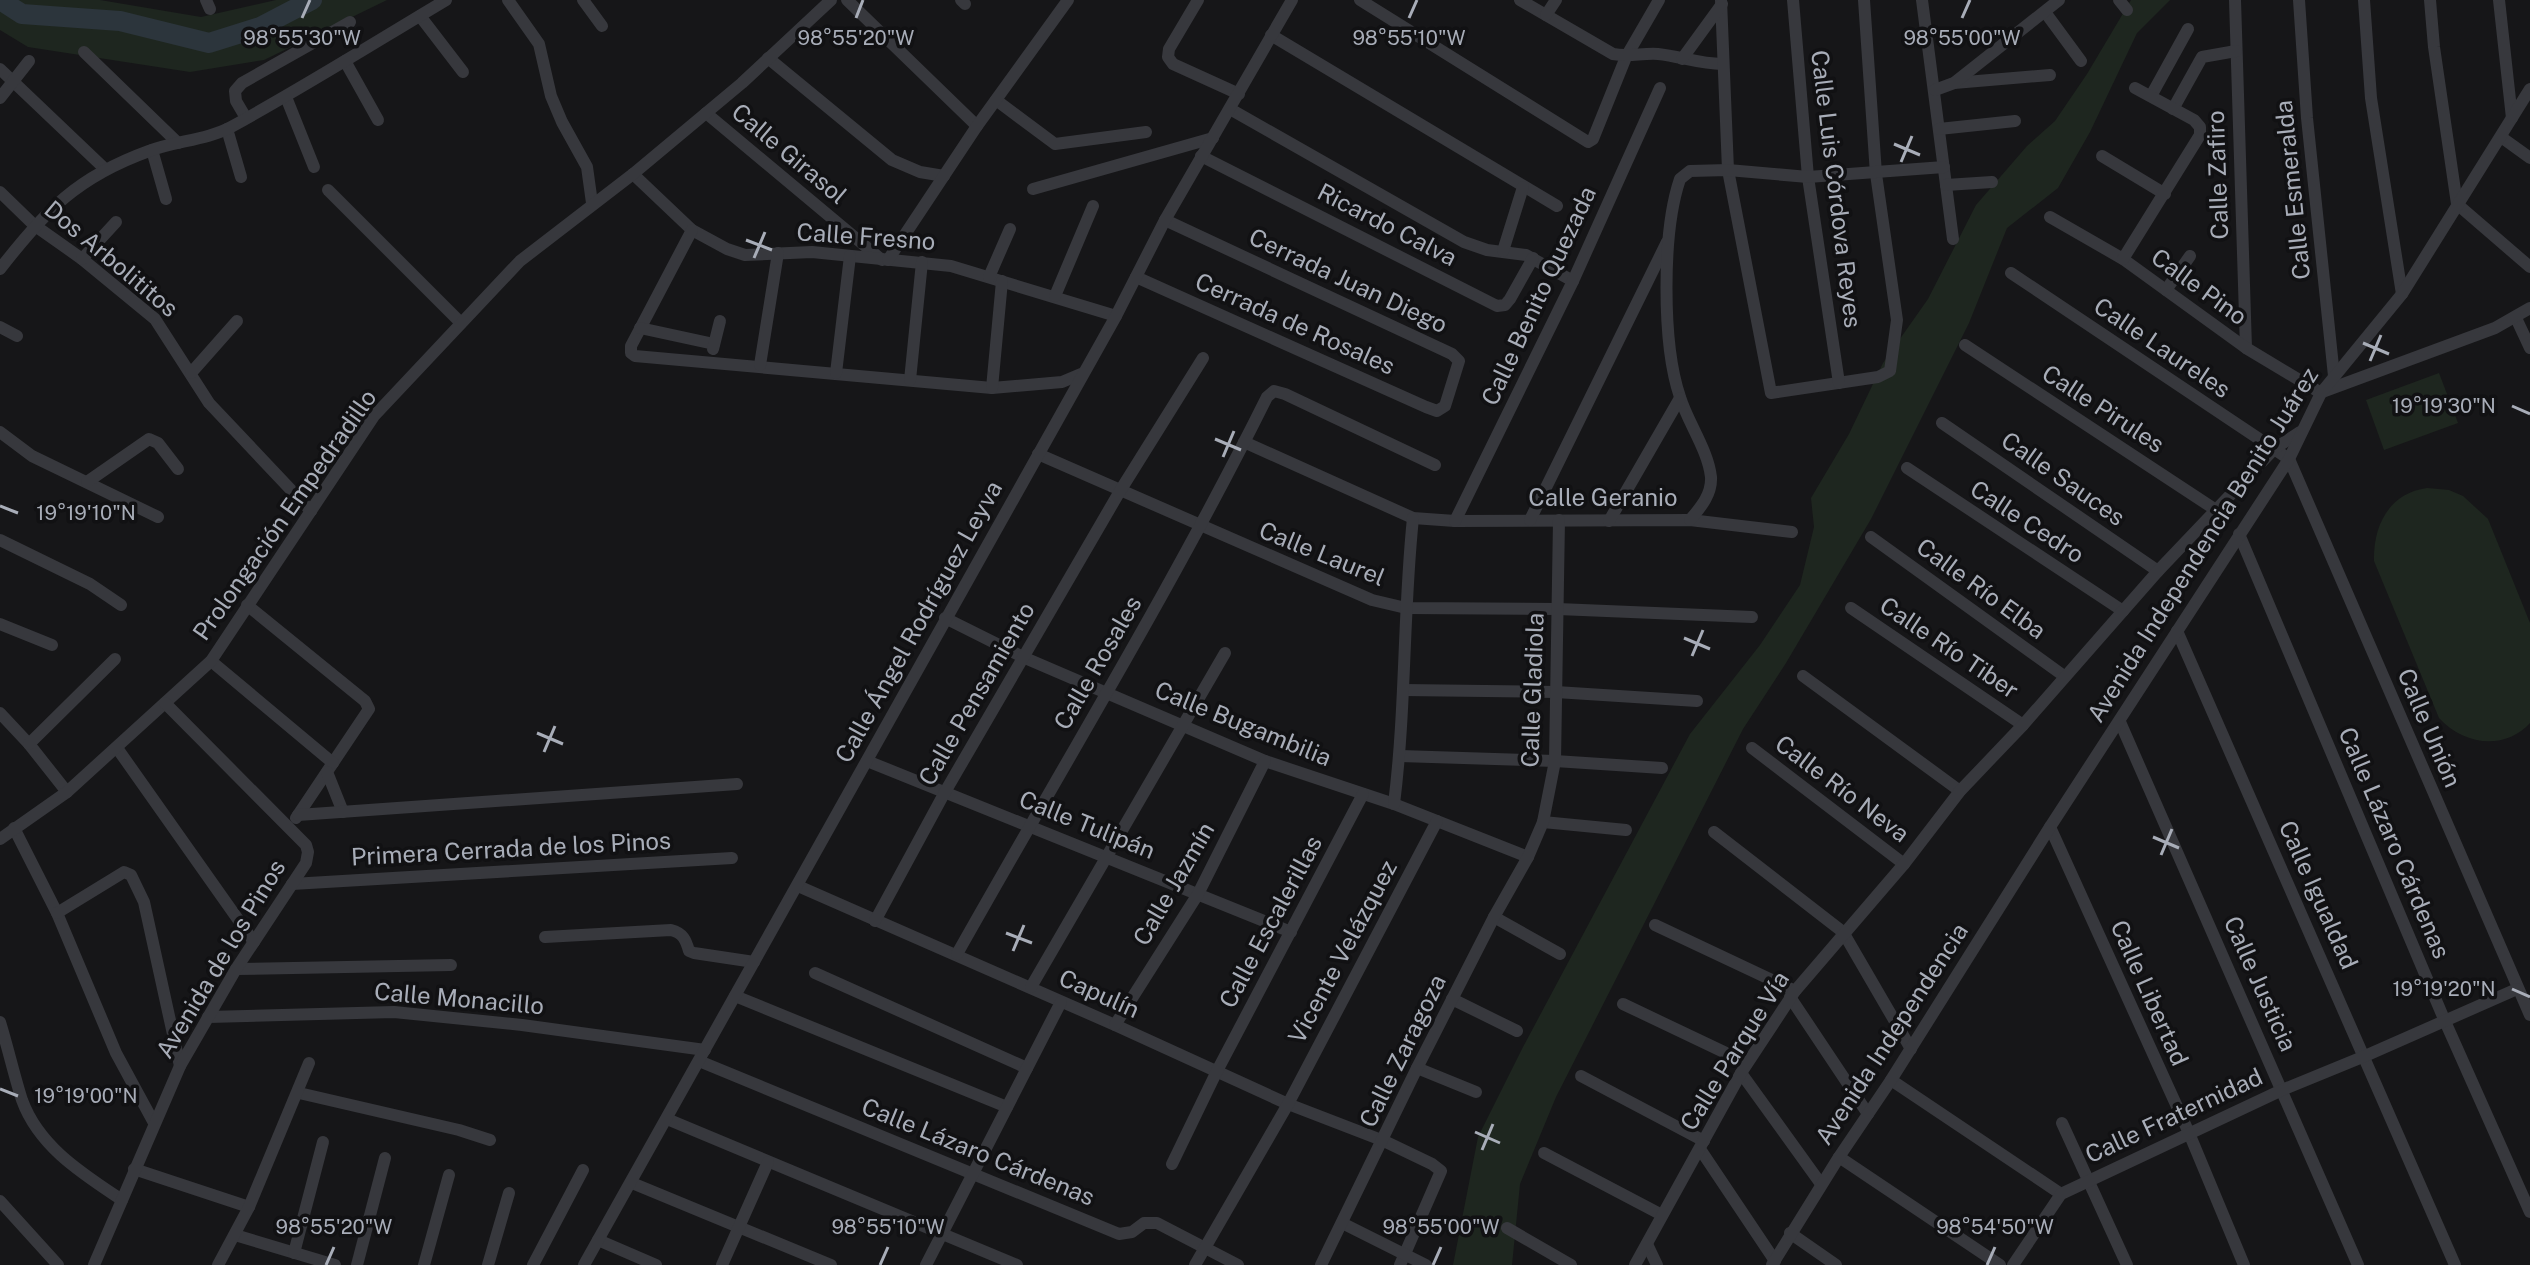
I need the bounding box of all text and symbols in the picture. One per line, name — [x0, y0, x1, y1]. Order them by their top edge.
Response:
text: 98°55'30"W — [243, 26, 361, 50]
text: 98°55'20"W — [798, 26, 914, 50]
text: 98°55'10"W — [1352, 26, 1466, 50]
text: 98°55'00"W — [1903, 26, 2021, 50]
street label: Calle Luis Córdova Reyes — [1806, 48, 1868, 329]
street label: Calle Girasol — [727, 97, 853, 209]
street label: Calle Esmeralda — [2269, 99, 2315, 281]
street label: Calle Zafiro — [2201, 110, 2233, 240]
street label: Ricardo Calva — [1313, 177, 1462, 271]
street label: Calle Benito Quezada — [1475, 182, 1601, 409]
street label: Dos Arbolititos — [39, 194, 184, 322]
street label: Calle Fresno — [796, 217, 936, 255]
street label: Cerrada Juan Diego — [1245, 222, 1452, 338]
street label: Calle Pino — [2146, 242, 2253, 330]
street label: Cerrada de Rosales — [1191, 266, 1400, 380]
street label: Calle Laureles — [2089, 291, 2236, 403]
street label: Calle Pirules — [2037, 358, 2170, 458]
street label: Avenida Independencia Benito Juárez — [2081, 362, 2323, 727]
street label: Prolongación Empedradillo — [187, 384, 382, 645]
text: 19°19'30"N — [2392, 394, 2496, 418]
street label: Calle Sauces — [1996, 425, 2131, 531]
street label: Calle Cedro — [1965, 474, 2090, 568]
street label: Calle Ángel Rodríguez Leyva — [829, 476, 1007, 767]
street label: Calle Geranio — [1528, 483, 1678, 511]
text: 19°19'10"N — [36, 501, 136, 525]
street label: Calle Laurel — [1255, 515, 1389, 591]
street label: Calle Río Elba — [1912, 532, 2052, 644]
street label: Calle Río Tiber — [1875, 590, 2024, 704]
street label: Calle Rosales — [1048, 591, 1147, 734]
street label: Calle Pensamiento — [912, 597, 1040, 790]
street label: Calle Gladiola — [1515, 612, 1549, 768]
street label: Calle Unión — [2392, 664, 2468, 791]
street label: Calle Bugambilia — [1151, 675, 1336, 771]
street label: Calle Lázaro Cárdenas — [2334, 723, 2456, 962]
street label: Calle Río Neva — [1770, 729, 1915, 848]
street label: Calle Tulipán — [1015, 784, 1159, 864]
street label: Calle Igualdad — [2274, 816, 2364, 973]
street label: Calle Jazmín — [1127, 817, 1220, 950]
street label: Primera Cerrada de los Pinos — [350, 826, 672, 870]
street label: Calle Escalerillas — [1213, 831, 1327, 1012]
street label: Avenida de los Pinos — [150, 854, 290, 1063]
street label: Vicente Velázquez — [1282, 855, 1402, 1048]
street label: Calle Justicia — [2219, 912, 2303, 1056]
street label: Calle Libertad — [2105, 916, 2194, 1070]
street label: Avenida Independencia — [1809, 917, 1973, 1149]
street label: Capulín — [1055, 963, 1144, 1023]
street label: Calle Parque Vía — [1674, 966, 1794, 1135]
street label: Calle Zaragoza — [1353, 970, 1451, 1131]
street label: Calle Monacillo — [373, 977, 545, 1019]
text: 19°19'20"N — [2392, 977, 2496, 1001]
street label: Calle Fraternidad — [2081, 1062, 2267, 1168]
text: 19°19'00"N — [34, 1084, 138, 1108]
street label: Calle Lázaro Cárdenas — [858, 1092, 1099, 1211]
text: 98°55'20"W — [276, 1215, 392, 1239]
text: 98°55'10"W — [831, 1215, 945, 1239]
text: 98°55'00"W — [1382, 1215, 1500, 1239]
text: 98°54'50"W — [1936, 1215, 2054, 1239]

